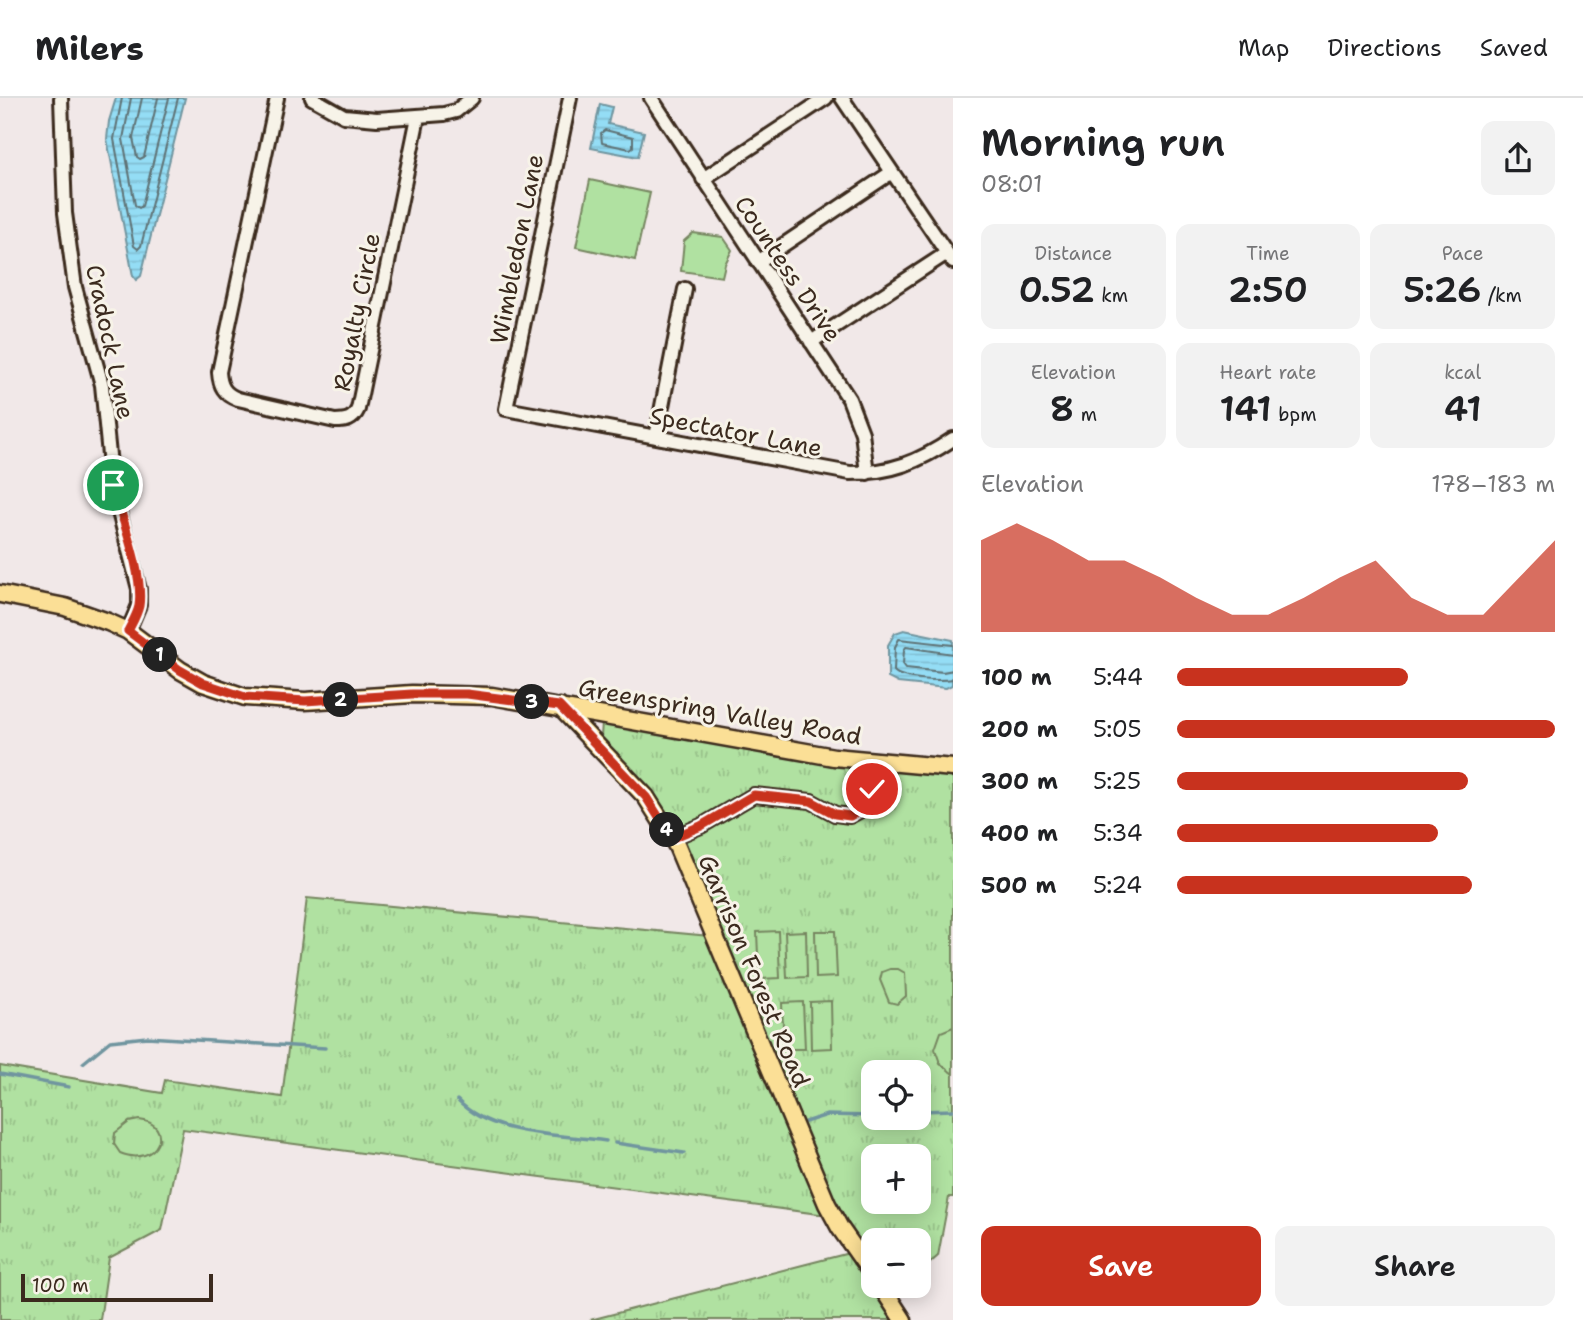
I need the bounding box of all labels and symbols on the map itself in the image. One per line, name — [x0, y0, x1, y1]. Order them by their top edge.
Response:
street label: Wimbledon Lane — [483, 151, 551, 347]
street label: Countess Drive — [727, 189, 849, 349]
street label: Royalty Circle — [326, 230, 388, 394]
street label: Cradock Lane — [78, 262, 142, 422]
street label: Spectator Lane — [647, 400, 825, 464]
pin — [83, 455, 143, 515]
pin: 1 — [142, 638, 178, 672]
street label: Greenspring Valley Road — [576, 671, 864, 753]
pin: 2 — [324, 682, 358, 718]
pin: 3 — [514, 684, 550, 720]
pin — [842, 759, 902, 819]
pin: 4 — [650, 812, 684, 848]
street label: Garrison Forest Road — [691, 850, 817, 1092]
scale bar — [21, 1271, 214, 1303]

